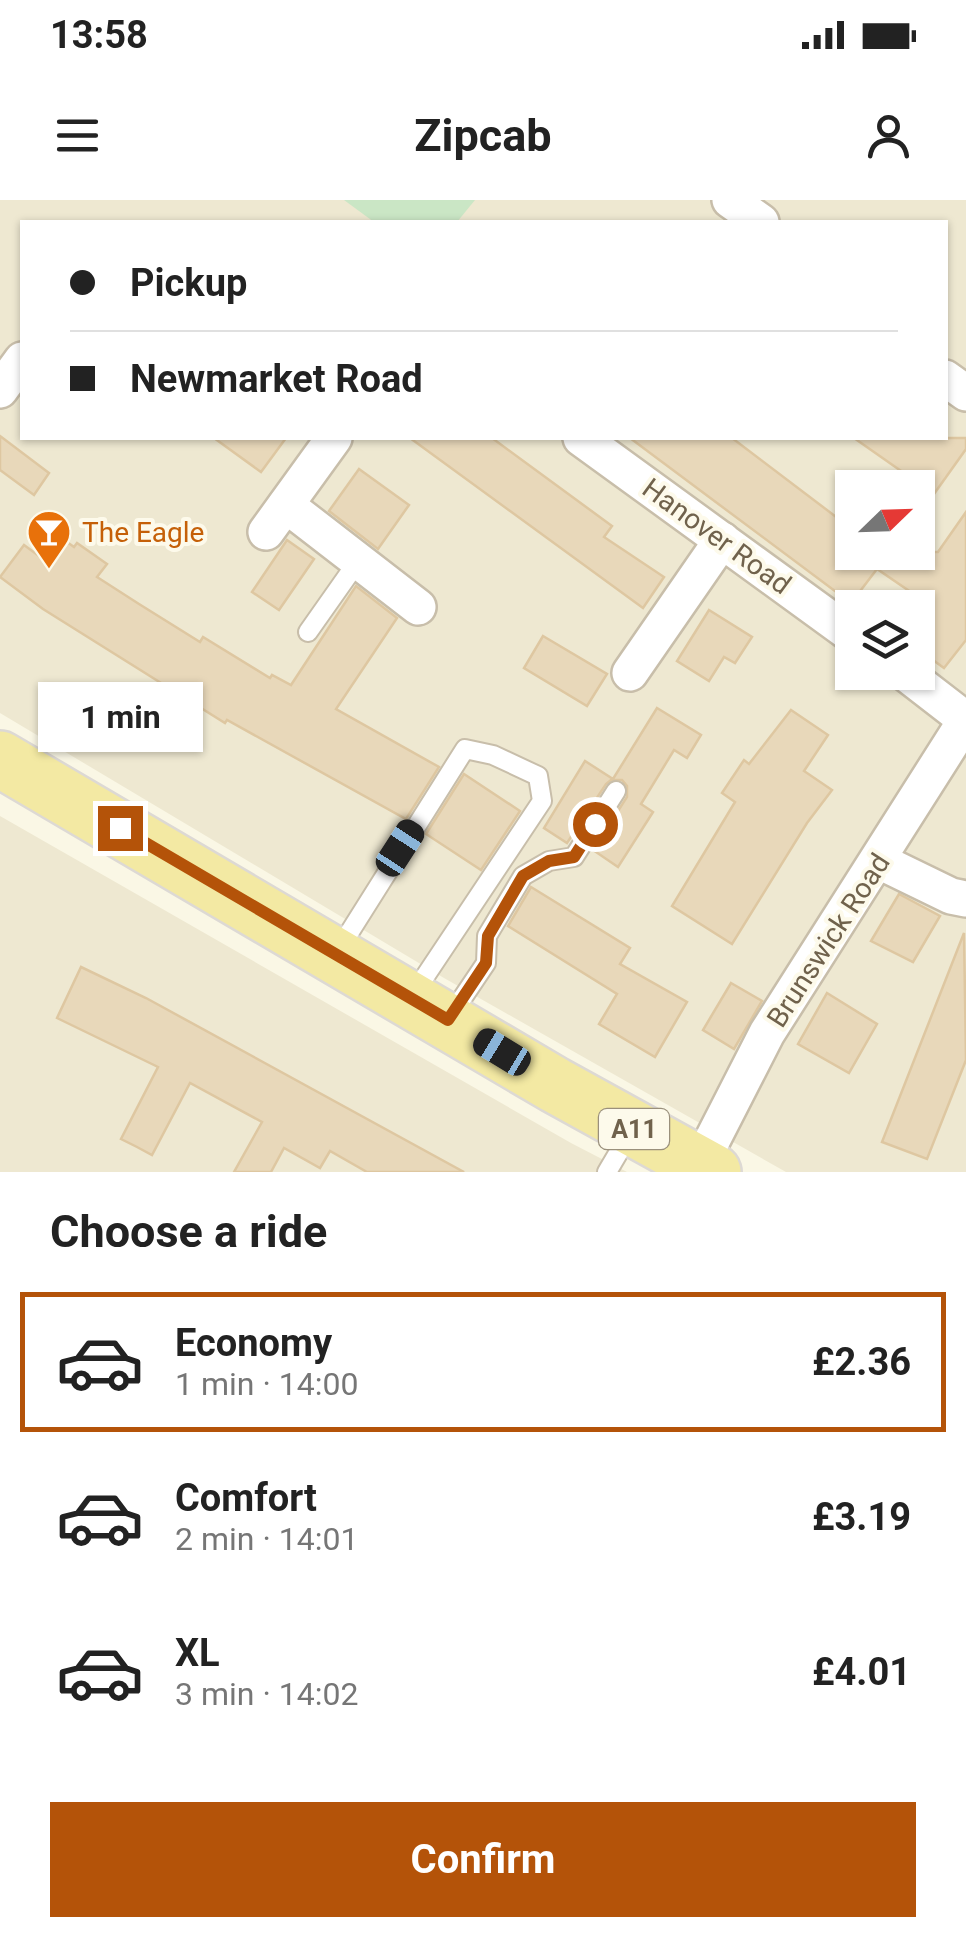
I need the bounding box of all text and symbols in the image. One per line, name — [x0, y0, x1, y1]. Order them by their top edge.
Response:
text: 13:58 — [50, 13, 148, 57]
icon: menu — [50, 108, 105, 163]
icon: person — [861, 108, 916, 163]
text: Zipcab — [414, 109, 552, 162]
text: Pickup — [130, 261, 247, 305]
text: Newmarket Road — [130, 357, 423, 401]
north arrow — [835, 470, 935, 570]
map controls — [835, 470, 935, 690]
street label: Hanover Road — [636, 472, 797, 601]
bar icon: The Eagle — [26, 509, 72, 570]
place label: The Eagle — [82, 516, 204, 549]
button: layers — [835, 590, 935, 690]
callout: 1 min — [38, 683, 202, 753]
text: 1 min — [80, 698, 161, 736]
route start — [573, 802, 618, 847]
route end — [98, 806, 143, 851]
car — [371, 815, 429, 881]
street label: Brunswick Road — [760, 847, 897, 1033]
car — [469, 1024, 535, 1080]
road number: A11 — [599, 1109, 669, 1149]
text: Choose a ride — [50, 1205, 327, 1258]
icon: car — [55, 1317, 145, 1407]
text: Economy — [175, 1321, 332, 1365]
text: £2.36 — [812, 1340, 911, 1384]
text: 1 min · 14:00 — [175, 1365, 358, 1403]
icon: car — [55, 1472, 145, 1562]
text: Comfort — [175, 1476, 317, 1520]
text: £3.19 — [812, 1495, 911, 1539]
text: 2 min · 14:01 — [175, 1520, 358, 1558]
icon: car — [55, 1627, 145, 1717]
text: XL — [175, 1631, 220, 1675]
text: £4.01 — [812, 1650, 911, 1694]
text: 3 min · 14:02 — [175, 1675, 358, 1713]
button: Confirm — [50, 1802, 916, 1917]

